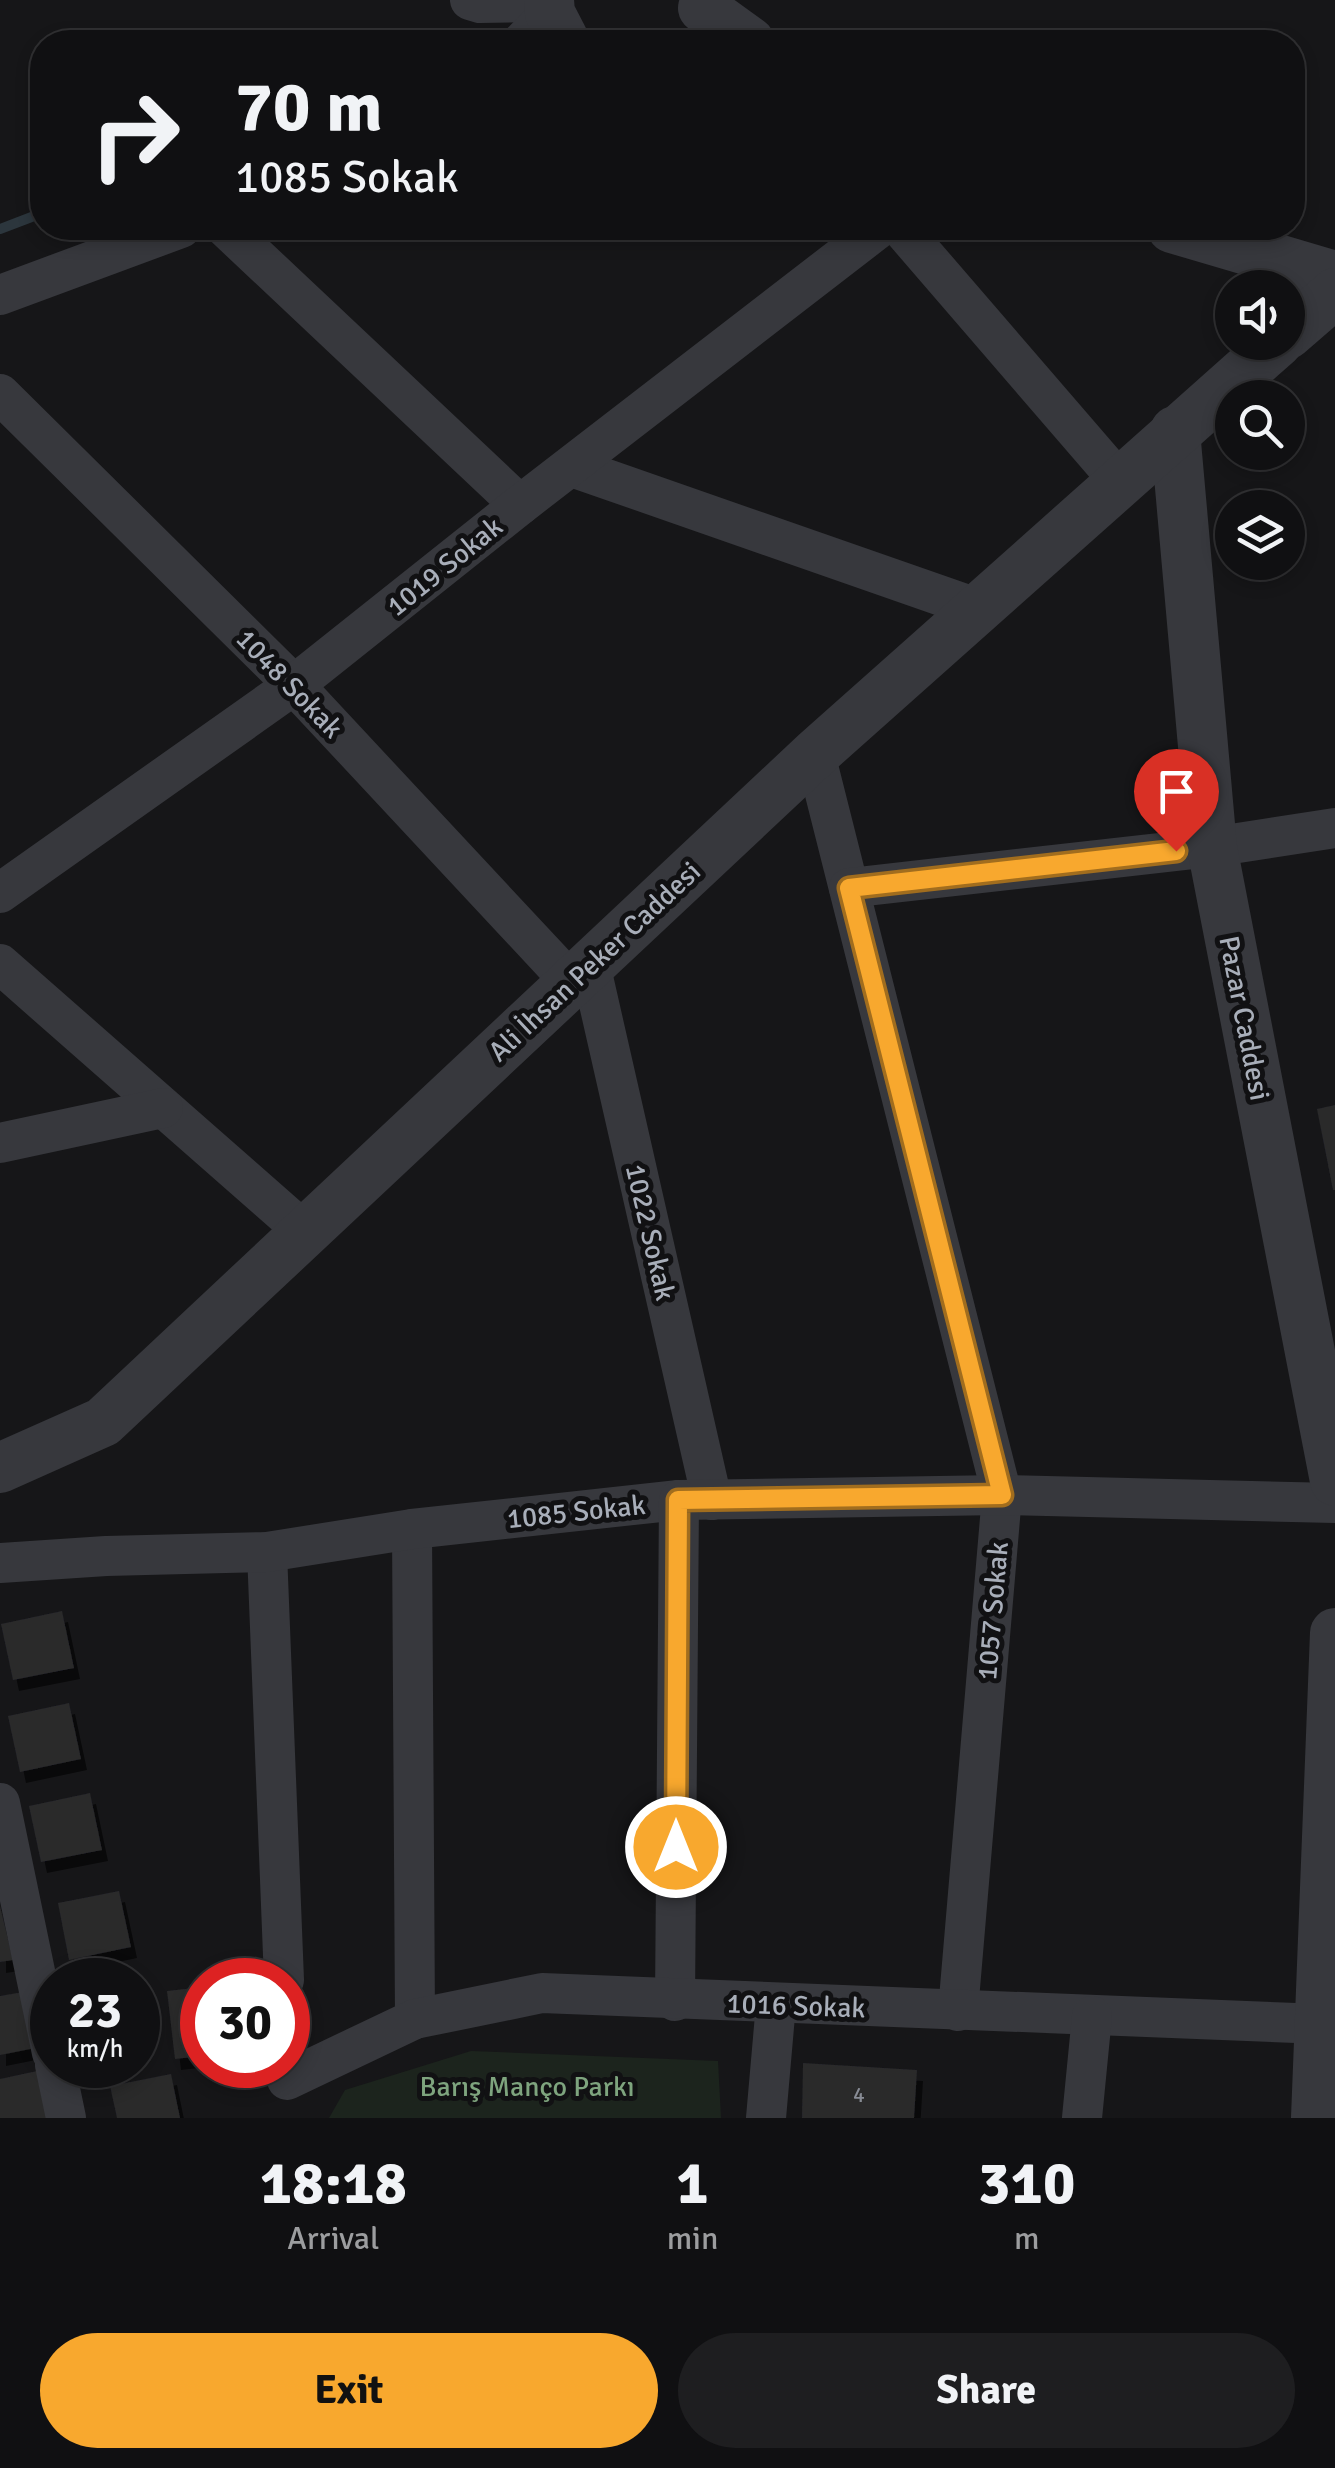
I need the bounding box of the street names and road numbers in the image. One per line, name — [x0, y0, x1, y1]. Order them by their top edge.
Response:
street label: 1019 Sokak — [380, 510, 509, 624]
street label: 1048 Sokak — [229, 622, 350, 746]
street label: Ali İhsan Peker Caddesi — [482, 855, 708, 1069]
street label: Pazar Caddesi — [1211, 933, 1277, 1103]
street label: 1022 Sokak — [618, 1161, 682, 1304]
street label: 1085 Sokak — [505, 1488, 647, 1536]
street label: 1057 Sokak — [970, 1540, 1016, 1682]
street label: 1016 Sokak — [726, 1987, 866, 2025]

